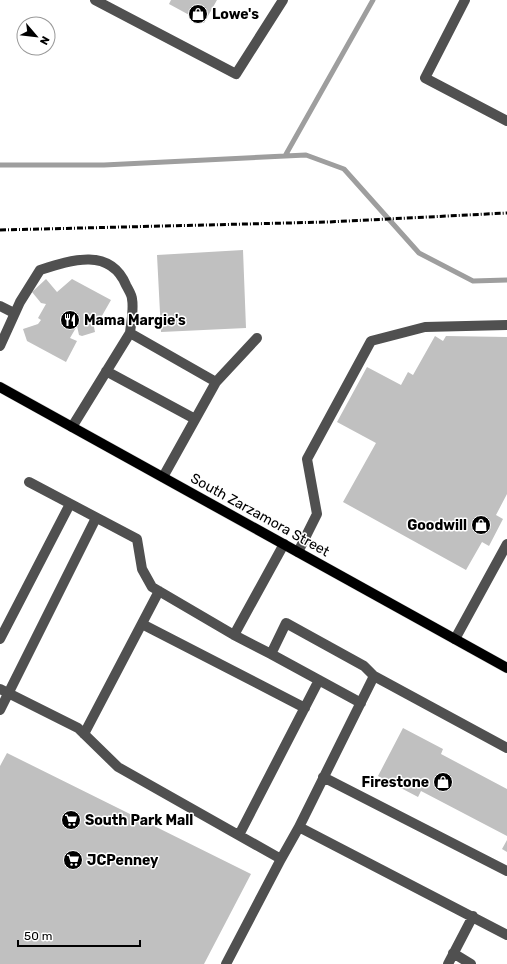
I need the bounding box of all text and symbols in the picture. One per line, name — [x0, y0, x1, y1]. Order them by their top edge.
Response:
shop icon: Lowe's — [187, 3, 209, 25]
place label: Lowe's — [212, 6, 259, 23]
north arrow — [16, 16, 56, 56]
text: N — [37, 34, 52, 47]
restaurant icon: Mama Margie's — [59, 309, 81, 331]
place label: Mama Margie's — [84, 312, 186, 329]
street label: South Zarzamora Street — [188, 470, 333, 561]
shop icon: Goodwill — [470, 514, 492, 536]
place label: Goodwill — [407, 517, 467, 534]
shop icon: Firestone — [432, 771, 454, 793]
place label: Firestone — [362, 774, 429, 791]
supermarket icon: South Park Mall — [60, 809, 82, 831]
place label: South Park Mall — [85, 812, 193, 829]
supermarket icon: JCPenney — [62, 849, 84, 871]
place label: JCPenney — [87, 852, 159, 869]
scale bar — [18, 922, 140, 948]
text: 50 m — [24, 929, 52, 943]

